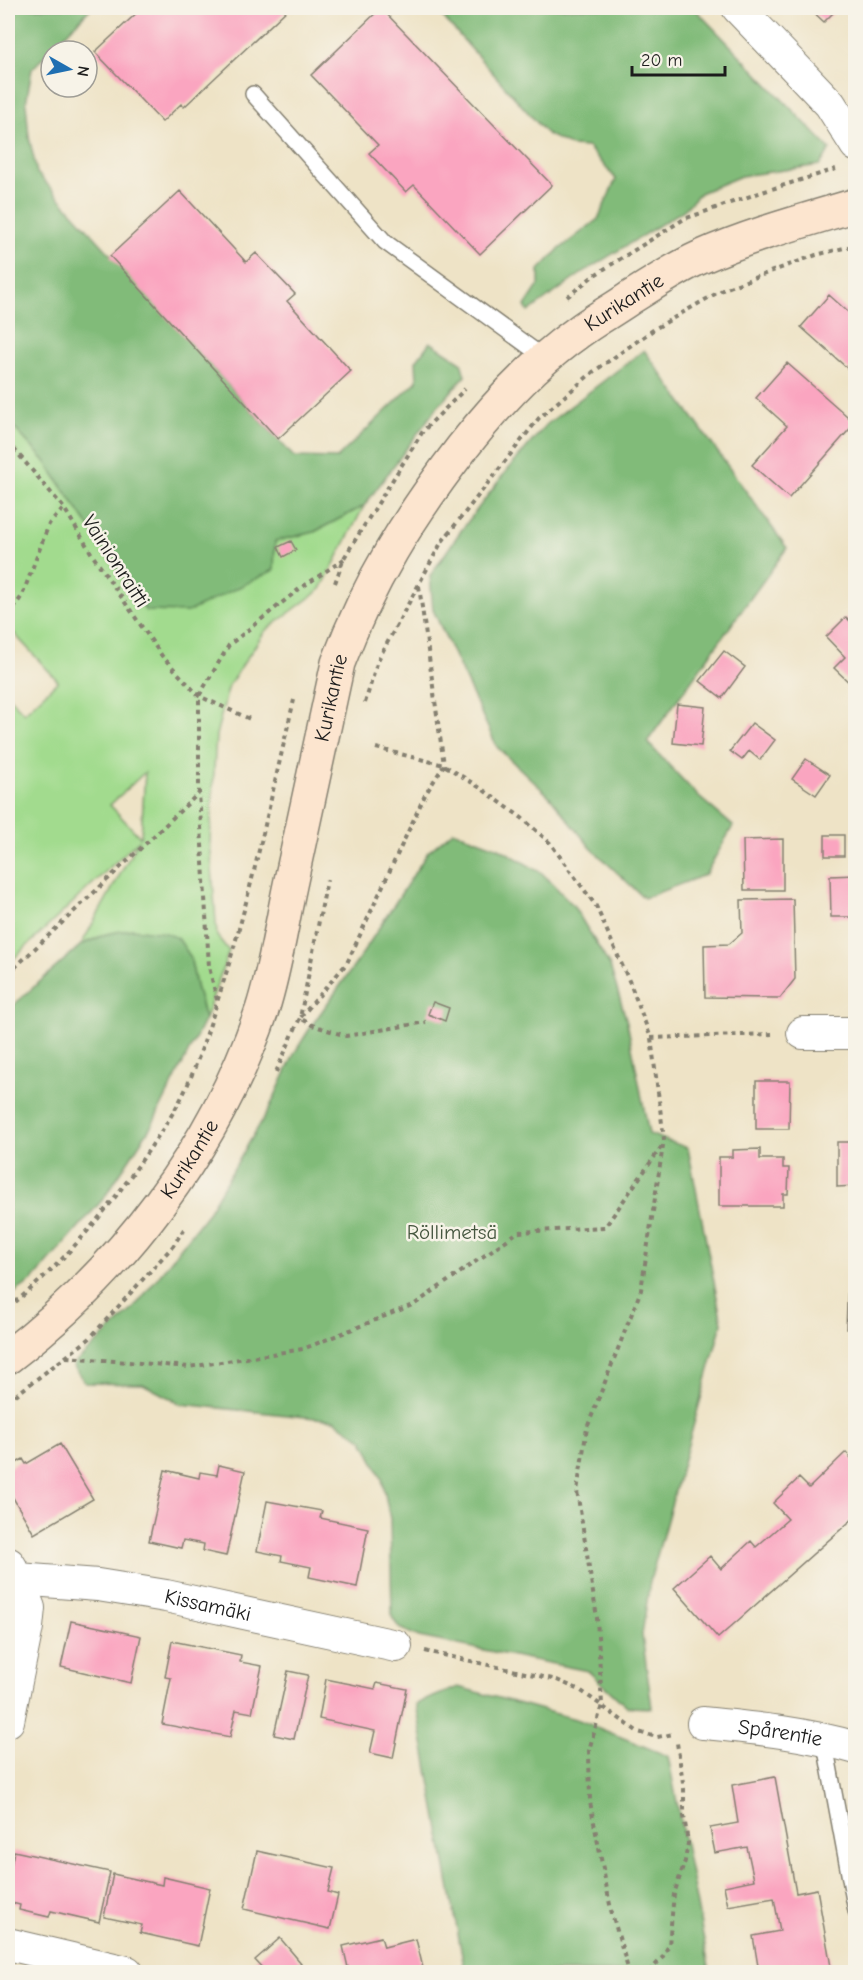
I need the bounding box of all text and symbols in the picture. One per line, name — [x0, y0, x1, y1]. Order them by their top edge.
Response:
north arrow — [39, 39, 99, 99]
scale bar — [632, 39, 725, 77]
text: 20 m — [641, 50, 682, 71]
text: N — [73, 65, 93, 78]
street label: Kurikantie — [580, 268, 668, 336]
street label: Vainionraitti — [77, 510, 155, 612]
street label: Kurikantie — [309, 650, 352, 744]
street label: Kurikantie — [155, 1115, 223, 1203]
park label: Röllimetsä — [407, 1220, 497, 1244]
street label: Kissamäki — [162, 1584, 253, 1626]
street label: Spårentie — [737, 1715, 825, 1751]

